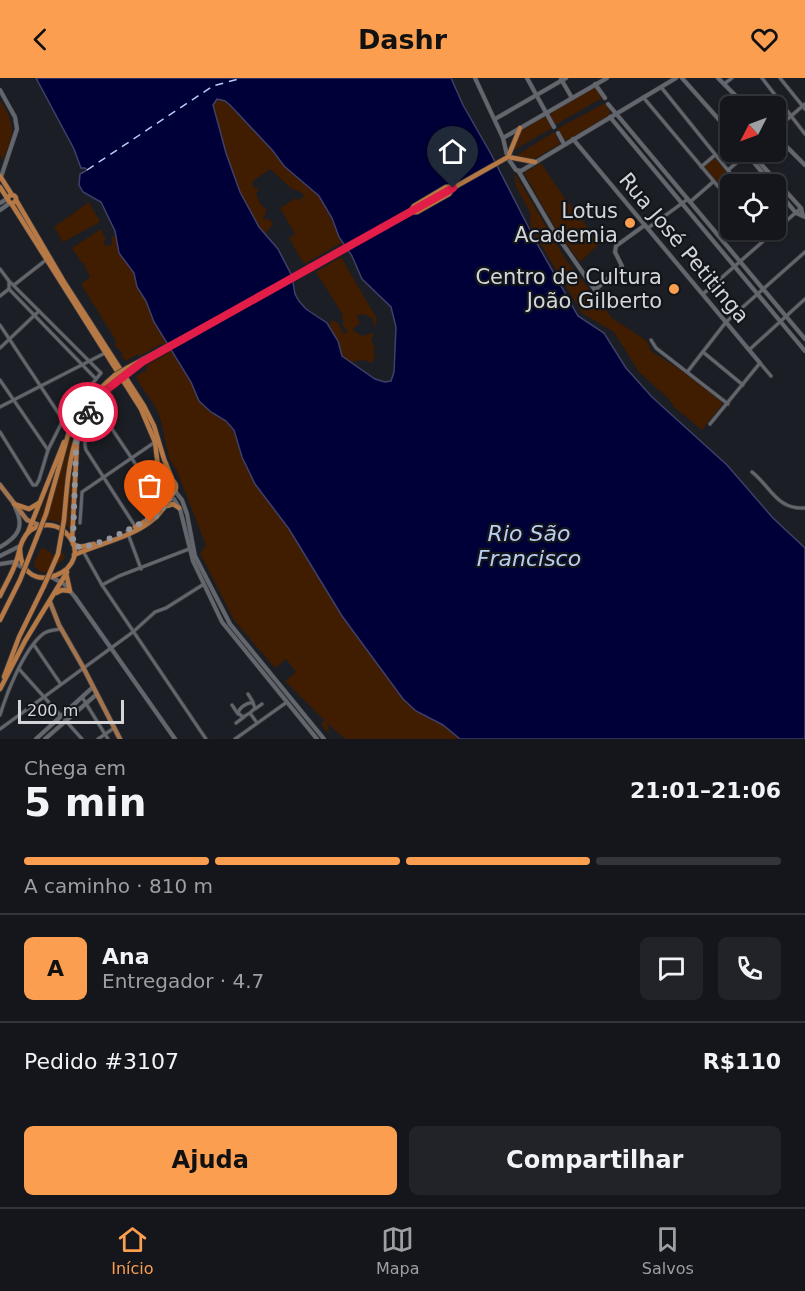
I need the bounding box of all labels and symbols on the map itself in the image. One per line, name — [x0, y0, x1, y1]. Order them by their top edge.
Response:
north arrow — [720, 96, 786, 162]
pin — [427, 126, 478, 188]
street label: Rua José Petitinga — [614, 168, 754, 328]
place label: Lotus Academia — [514, 199, 618, 247]
marker: Lotus Academia — [623, 216, 637, 230]
place label: Centro de Cultura João Gilberto — [475, 265, 662, 313]
marker: Centro de Cultura João Gilberto — [667, 282, 681, 296]
courier — [58, 382, 118, 442]
pin — [124, 460, 175, 522]
water label: Rio São Francisco — [477, 521, 581, 571]
scale bar — [18, 697, 124, 724]

